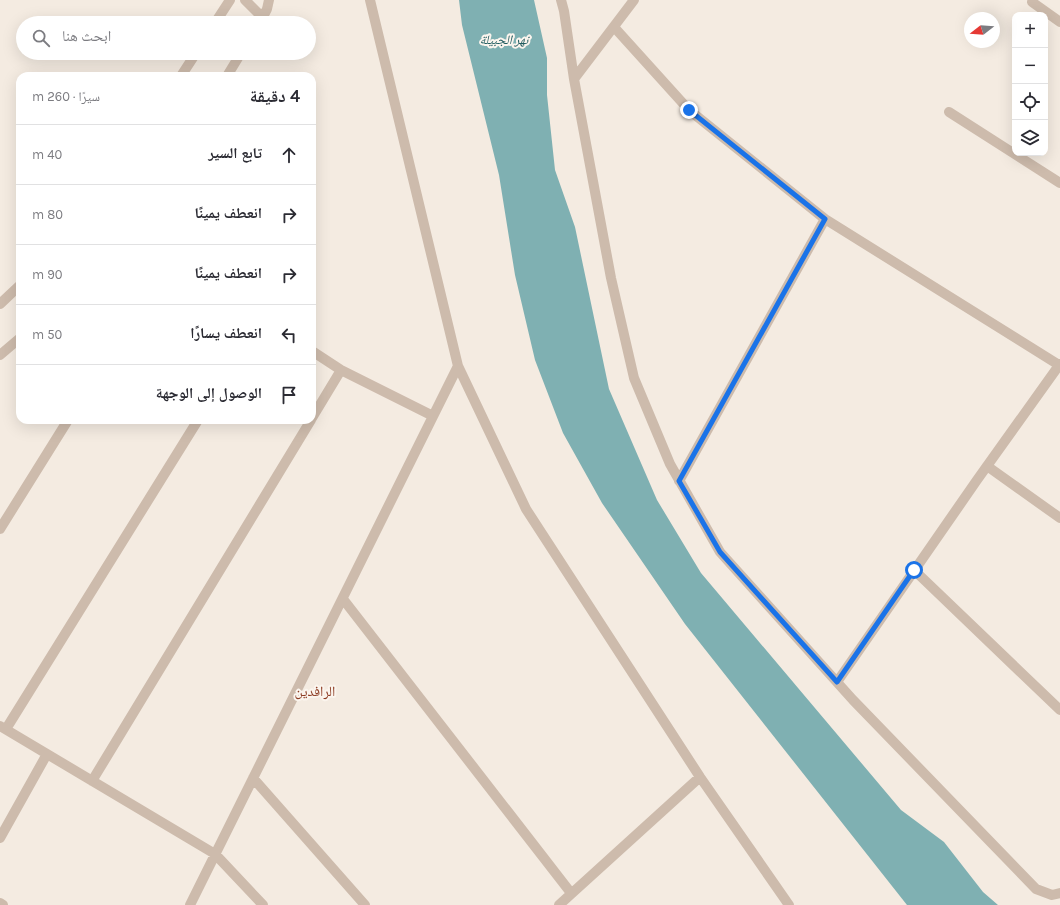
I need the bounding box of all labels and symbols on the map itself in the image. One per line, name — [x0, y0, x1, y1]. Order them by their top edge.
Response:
north arrow — [964, 12, 1000, 48]
water label: نهر الجبيلة — [480, 32, 531, 47]
route end — [680, 101, 698, 119]
route start — [905, 561, 923, 579]
district label: الرافدين — [295, 683, 335, 700]

